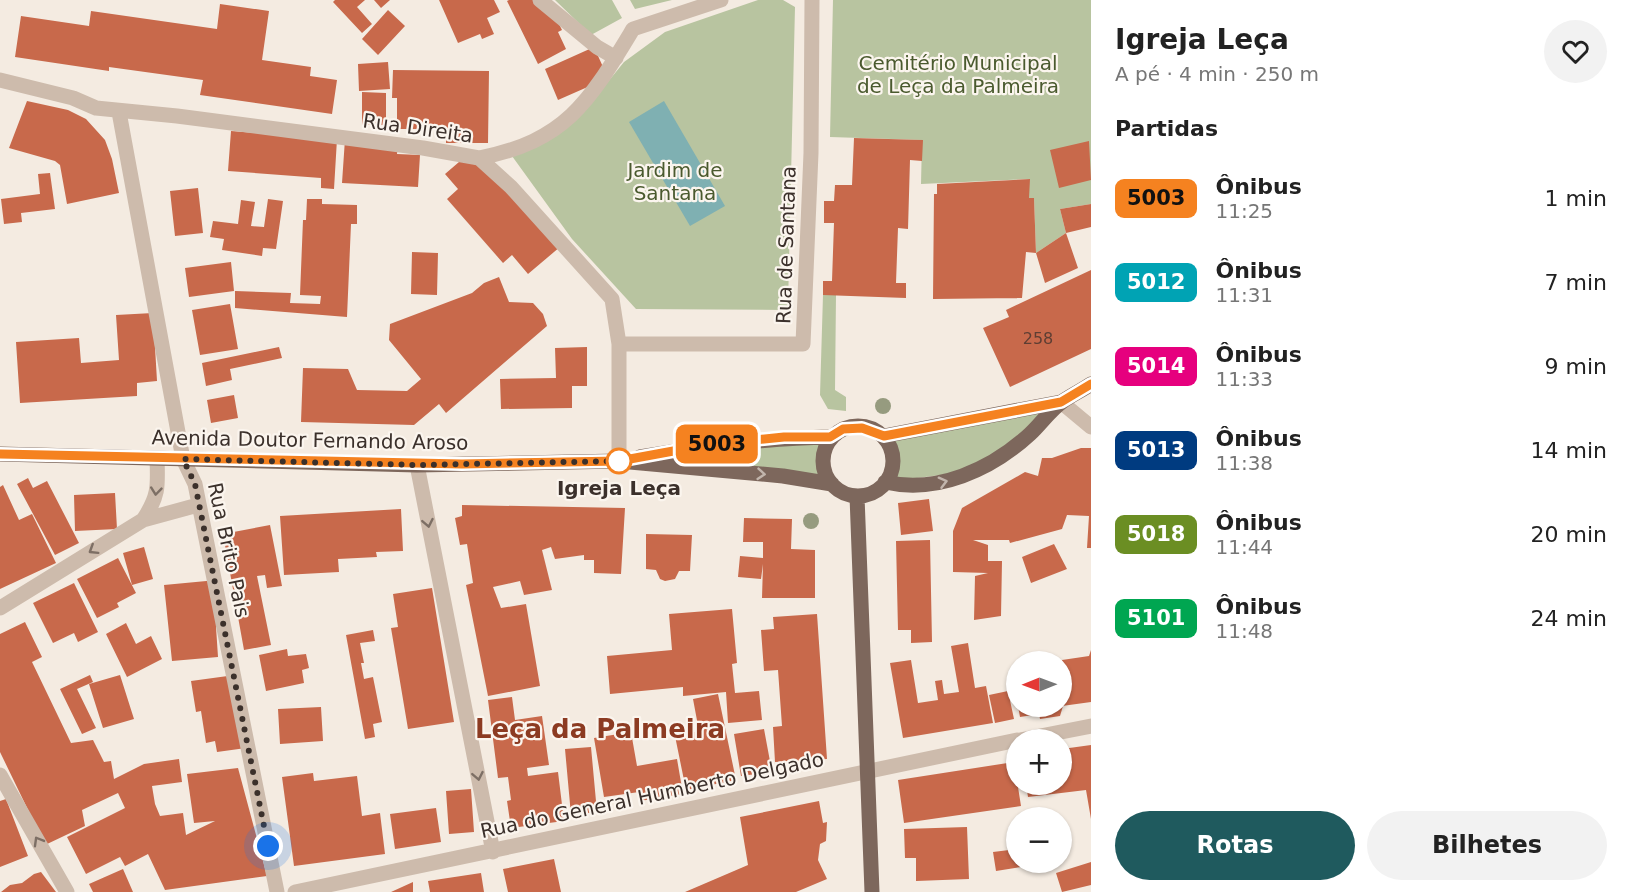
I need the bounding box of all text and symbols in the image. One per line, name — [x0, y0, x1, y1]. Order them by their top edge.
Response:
button: heart — [1544, 20, 1607, 83]
text: Igreja Leça — [1115, 23, 1289, 56]
park label: Cemitério Municipal de Leça da Palmeira — [857, 51, 1059, 98]
text: A pé · 4 min · 250 m — [1115, 62, 1319, 86]
street label: Rua Direita — [361, 108, 475, 148]
text: Partidas — [1115, 116, 1218, 141]
park label: Jardim de Santana — [625, 158, 723, 205]
street label: Rua de Santana — [771, 165, 801, 325]
text: Ônibus — [1215, 174, 1302, 199]
text: 5003 — [1127, 186, 1185, 210]
text: 1 min — [1545, 186, 1607, 211]
text: 11:25 — [1215, 199, 1273, 223]
text: Ônibus — [1215, 258, 1302, 283]
text: 5012 — [1127, 270, 1185, 294]
text: 7 min — [1545, 270, 1607, 295]
text: 11:31 — [1215, 283, 1273, 307]
house number: 258 — [1023, 329, 1053, 348]
text: Ônibus — [1215, 342, 1302, 367]
text: 5014 — [1127, 354, 1185, 378]
text: 9 min — [1545, 354, 1607, 379]
text: 11:33 — [1215, 367, 1273, 391]
line badge: 5003 — [675, 424, 759, 464]
street label: Avenida Doutor Fernando Aroso — [151, 425, 469, 455]
text: Ônibus — [1215, 426, 1302, 451]
text: 5003 — [688, 432, 746, 456]
text: 5013 — [1127, 438, 1185, 462]
text: 14 min — [1531, 438, 1607, 463]
marker: Igreja Leça — [606, 448, 632, 474]
text: 11:38 — [1215, 451, 1273, 475]
one-way arrow — [756, 467, 765, 480]
place label: Igreja Leça — [557, 476, 681, 500]
one-way arrow — [938, 477, 948, 490]
street label: Rua Brito Pais — [203, 480, 255, 620]
one-way arrow — [150, 486, 163, 496]
text: Ônibus — [1215, 510, 1302, 535]
one-way arrow — [421, 517, 434, 527]
text: 5018 — [1127, 522, 1185, 546]
text: 20 min — [1531, 522, 1607, 547]
text: 11:44 — [1215, 535, 1273, 559]
one-way arrow — [89, 543, 99, 555]
text: Ônibus — [1215, 594, 1302, 619]
text: 5101 — [1127, 606, 1185, 630]
text: 24 min — [1531, 606, 1607, 631]
text: 11:48 — [1215, 619, 1273, 643]
north arrow — [1006, 651, 1072, 717]
map controls — [1006, 651, 1072, 873]
district label: Leça da Palmeira — [475, 714, 725, 744]
button: + — [1006, 729, 1072, 795]
street label: Rua do General Humberto Delgado — [478, 747, 826, 843]
one-way arrow — [471, 771, 484, 781]
button: − — [1006, 807, 1072, 873]
button: Rotas — [1115, 811, 1355, 880]
button: Bilhetes — [1367, 811, 1607, 880]
your location — [253, 831, 283, 861]
one-way arrow — [34, 837, 45, 847]

